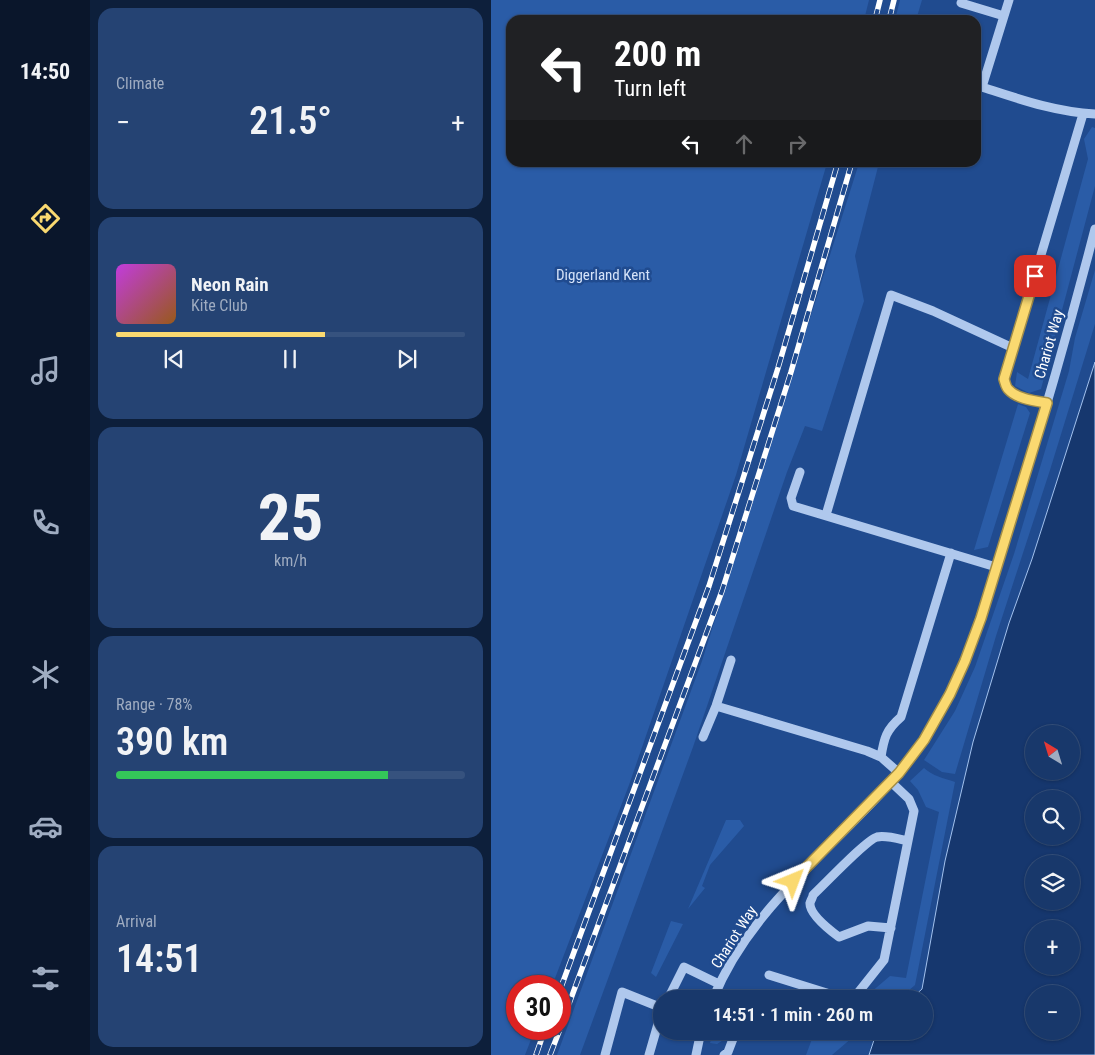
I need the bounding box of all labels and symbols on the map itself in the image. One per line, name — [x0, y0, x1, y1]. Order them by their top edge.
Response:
pin — [1014, 255, 1056, 297]
park label: Diggerland Kent — [556, 266, 650, 284]
street label: Chariot Way — [1031, 307, 1067, 381]
north arrow — [1025, 725, 1080, 780]
position arrow — [766, 854, 818, 906]
street label: Chariot Way — [707, 902, 761, 972]
speed limit sign: 30 — [506, 975, 571, 1040]

